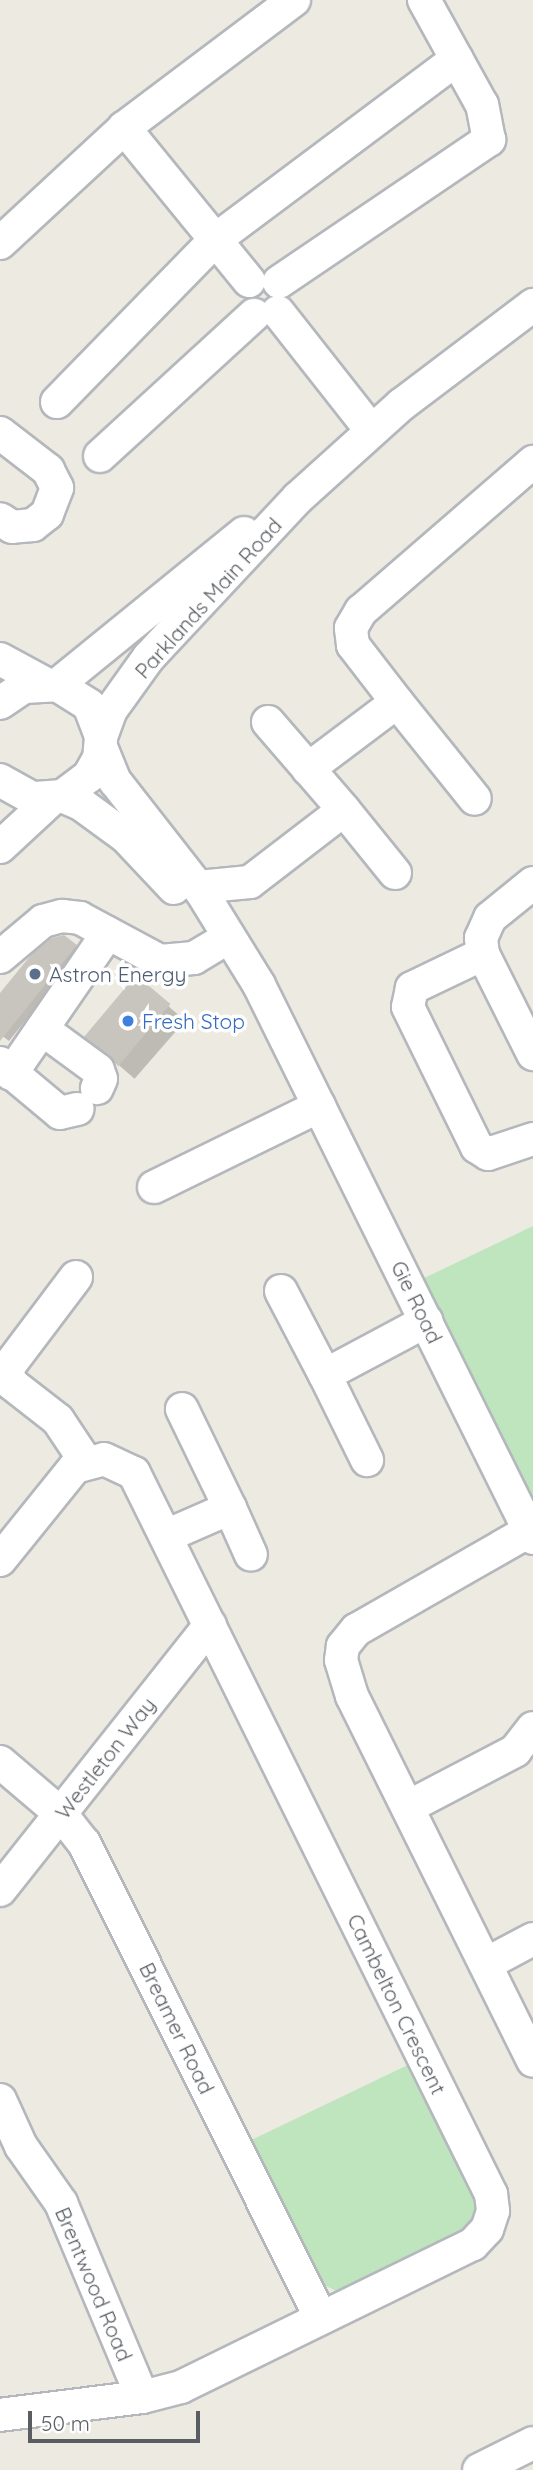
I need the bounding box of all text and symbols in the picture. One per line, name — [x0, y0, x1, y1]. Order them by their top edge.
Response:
street label: Parklands Main Road — [129, 513, 287, 683]
place label: Astron Energy — [49, 961, 186, 987]
marker: Astron Energy — [27, 966, 43, 982]
place label: Fresh Stop — [142, 1008, 245, 1034]
marker: Fresh Stop — [120, 1013, 136, 1029]
street label: Gie Road — [386, 1257, 448, 1347]
street label: Westleton Way — [50, 1692, 160, 1824]
street label: Cambelton Crescent — [342, 1910, 452, 2098]
street label: Breamer Road — [134, 1958, 220, 2098]
street label: Brentwood Road — [50, 2203, 138, 2365]
scale bar — [32, 2396, 203, 2440]
text: 50 m — [41, 2410, 90, 2436]

